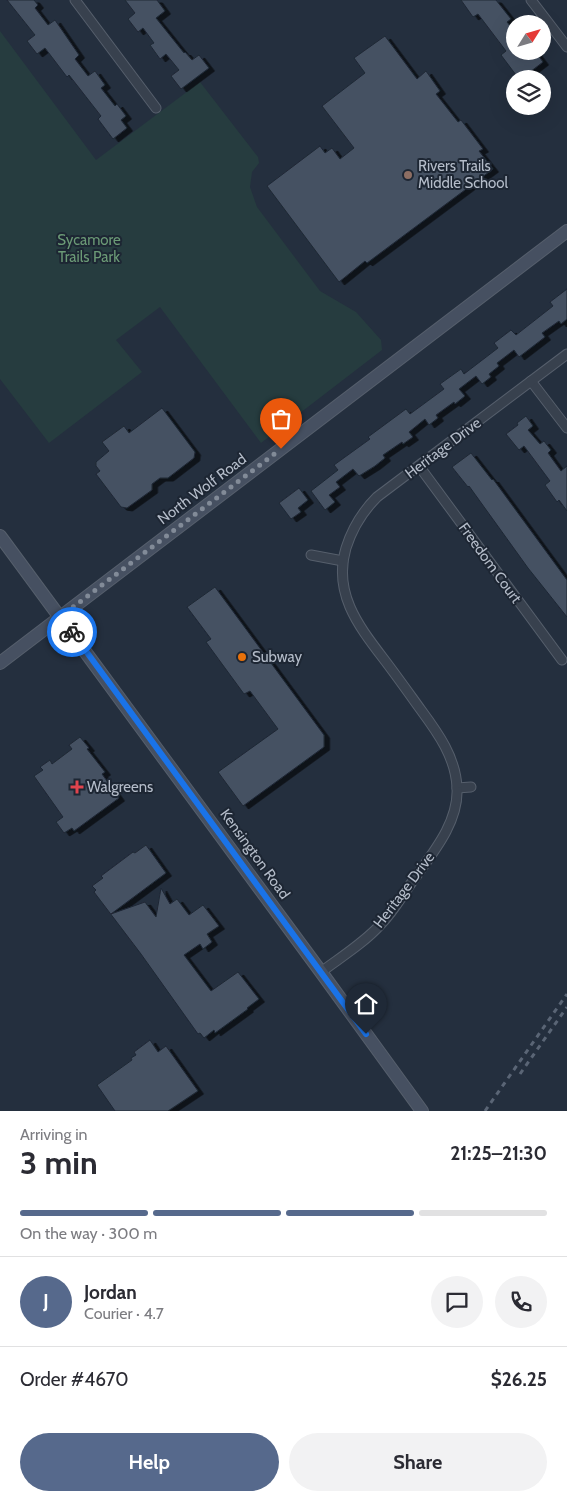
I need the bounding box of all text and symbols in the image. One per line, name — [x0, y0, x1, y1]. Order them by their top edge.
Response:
north arrow — [506, 15, 551, 60]
map controls — [506, 15, 551, 115]
button: layers — [506, 70, 551, 115]
place label: Rivers Trails Middle School — [418, 157, 509, 192]
marker: Rivers Trails Middle School — [402, 169, 414, 181]
park label: Sycamore Trails Park — [57, 231, 121, 266]
pin — [260, 398, 302, 449]
icon: bag — [267, 405, 295, 433]
street label: Heritage Drive — [401, 413, 485, 482]
street label: North Wolf Road — [154, 450, 250, 528]
street label: Freedom Court — [455, 519, 525, 607]
courier — [47, 607, 97, 657]
icon: bike — [58, 618, 86, 646]
place label: Subway — [252, 648, 302, 666]
marker: Subway — [236, 651, 248, 663]
place label: Walgreens — [87, 778, 153, 796]
marker: Walgreens — [71, 781, 83, 793]
street label: Kensington Road — [216, 805, 294, 903]
street label: Heritage Drive — [370, 848, 439, 932]
pin — [345, 983, 387, 1034]
icon: home — [352, 990, 380, 1018]
text: Arriving in — [20, 1125, 87, 1144]
text: 21:25–21:30 — [450, 1142, 547, 1165]
text: 3 min — [20, 1143, 98, 1182]
text: On the way · 300 m — [20, 1224, 157, 1243]
button: chat — [431, 1276, 483, 1328]
button: phone — [495, 1276, 547, 1328]
text: Jordan — [84, 1281, 137, 1304]
text: J — [43, 1290, 49, 1313]
text: Courier · 4.7 — [84, 1304, 164, 1323]
text: Order #4670 — [20, 1368, 128, 1391]
text: $26.25 — [491, 1368, 547, 1391]
button: Help — [20, 1433, 279, 1491]
button: Share — [289, 1433, 547, 1491]

